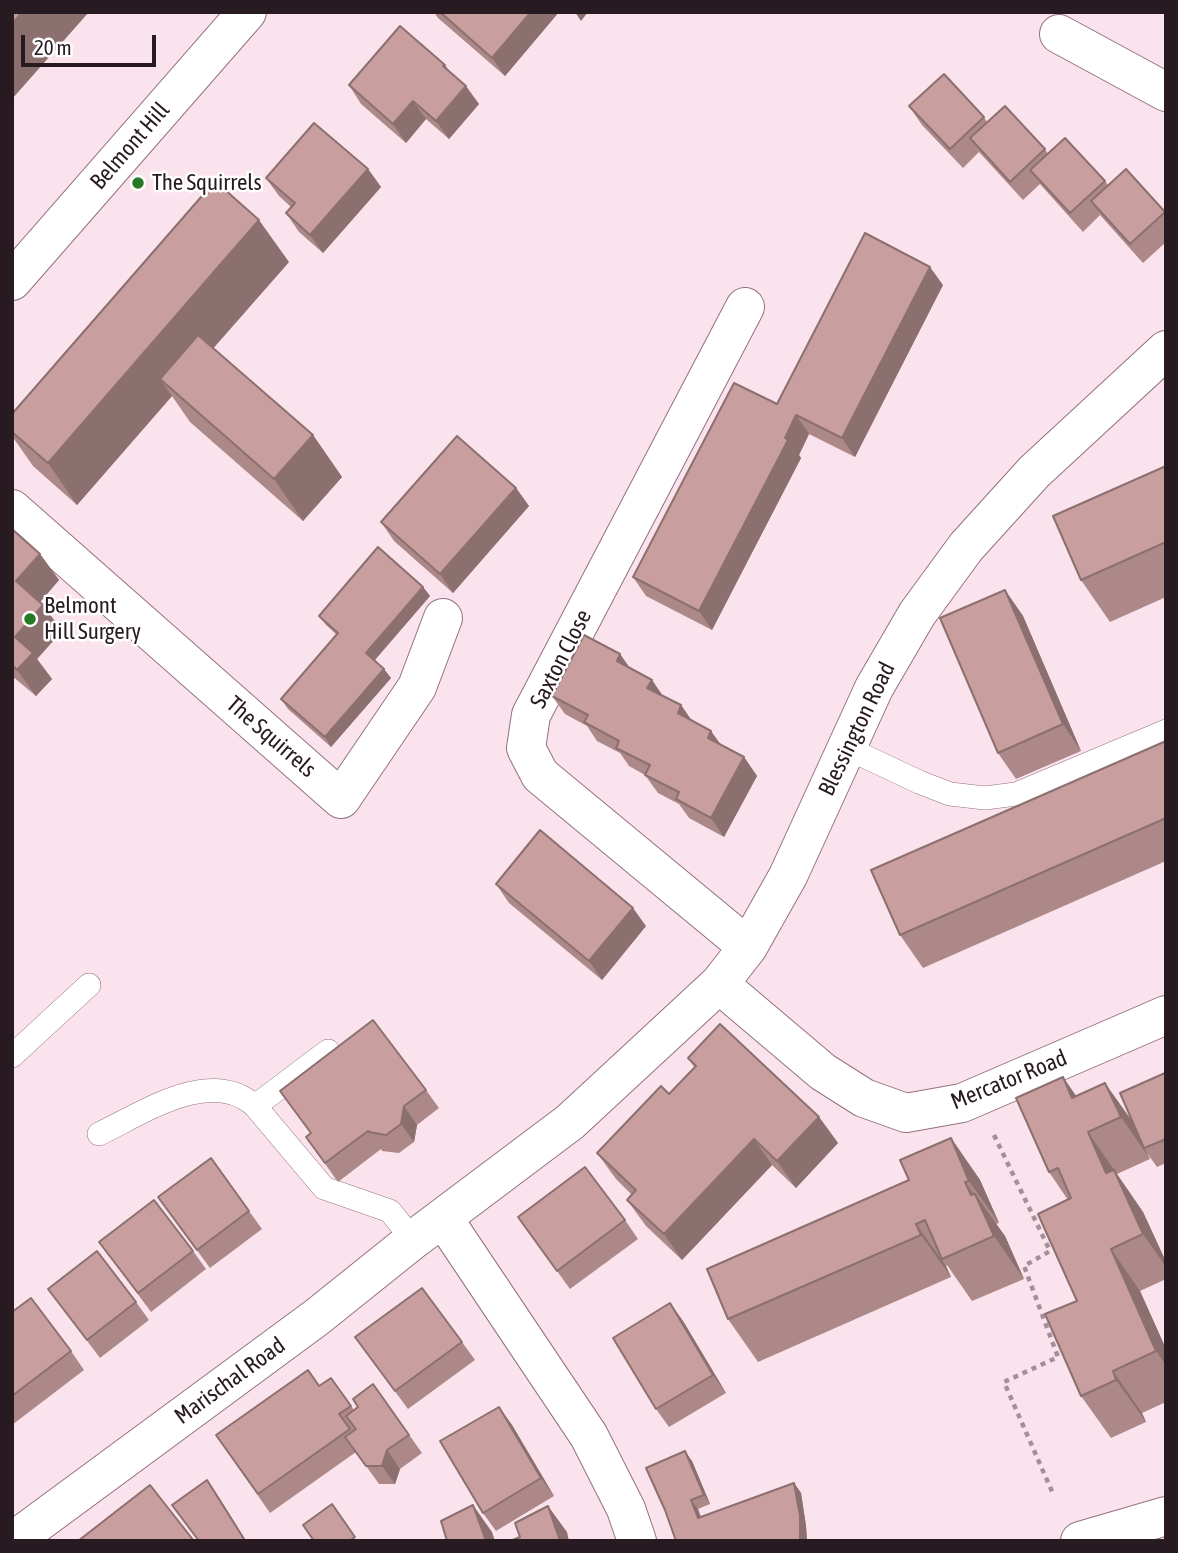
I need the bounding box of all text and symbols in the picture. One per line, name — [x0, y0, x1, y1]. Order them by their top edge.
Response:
scale bar — [24, 21, 159, 65]
text: 20 m — [34, 35, 72, 59]
street label: Belmont Hill — [85, 97, 175, 195]
place label: The Squirrels — [152, 169, 262, 197]
marker: The Squirrels — [130, 175, 146, 191]
place label: Belmont Hill Surgery — [44, 592, 141, 646]
street label: Saxton Close — [524, 605, 598, 713]
marker: Belmont Hill Surgery — [22, 611, 38, 627]
street label: Blessington Road — [813, 658, 901, 800]
street label: The Squirrels — [221, 691, 321, 783]
street label: Mercator Road — [947, 1044, 1071, 1116]
street label: Marischal Road — [169, 1332, 291, 1430]

